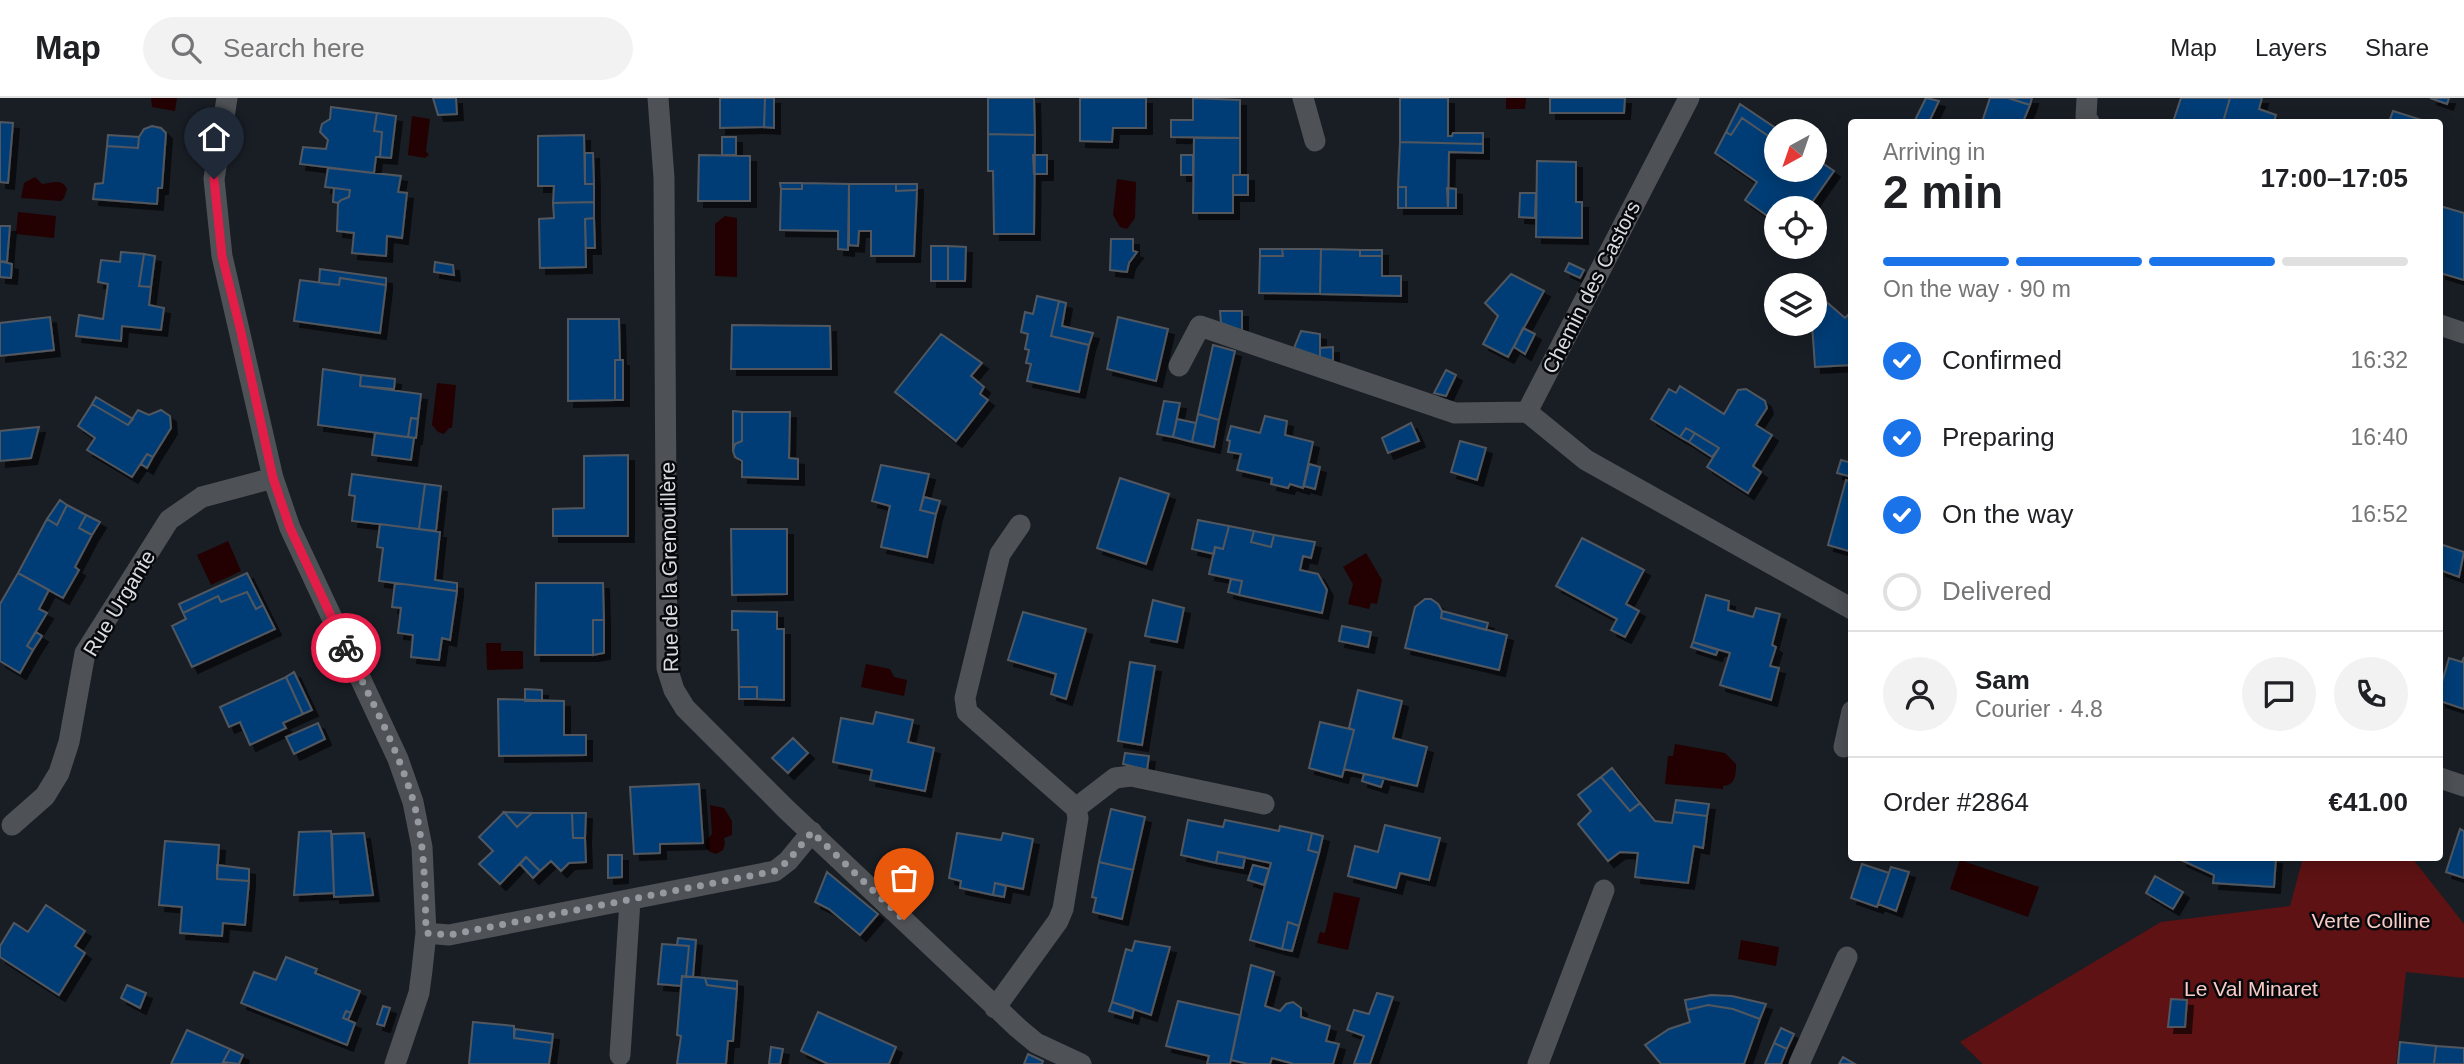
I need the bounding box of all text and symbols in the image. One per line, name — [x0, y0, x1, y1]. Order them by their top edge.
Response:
search box — [143, 17, 633, 80]
text: Map — [35, 29, 101, 66]
icon: search — [167, 29, 205, 67]
text: Search here — [223, 33, 365, 63]
text: Map — [2170, 34, 2217, 61]
text: Layers — [2255, 34, 2327, 61]
text: Share — [2365, 34, 2429, 61]
pin — [184, 107, 244, 179]
icon: home — [195, 118, 233, 156]
north arrow — [1764, 119, 1827, 182]
map controls — [1764, 119, 1827, 336]
text: Arriving in — [1883, 139, 1985, 165]
text: 17:00–17:05 — [2261, 163, 2408, 193]
text: 2 min — [1883, 166, 2003, 218]
button: locate — [1764, 196, 1827, 259]
street label: Chemin des Castors — [1538, 197, 1644, 377]
button: layers — [1764, 273, 1827, 336]
text: On the way · 90 m — [1883, 276, 2071, 302]
icon: check — [1883, 342, 1921, 380]
text: Confirmed — [1942, 345, 2062, 375]
text: 16:32 — [2350, 347, 2408, 373]
icon: check — [1883, 419, 1921, 457]
text: Preparing — [1942, 422, 2055, 452]
text: 16:40 — [2350, 424, 2408, 450]
street label: Rue de la Grenouillère — [656, 462, 682, 672]
icon: check — [1883, 496, 1921, 534]
text: On the way — [1942, 499, 2074, 529]
text: 16:52 — [2350, 501, 2408, 527]
street label: Rue Urgante — [78, 546, 160, 660]
text: Delivered — [1942, 576, 2052, 606]
courier — [311, 613, 381, 683]
icon: bike — [327, 629, 365, 667]
button: person — [1883, 657, 1957, 731]
button: chat — [2242, 657, 2316, 731]
button: phone — [2334, 657, 2408, 731]
text: Sam — [1975, 665, 2030, 695]
text: Courier · 4.8 — [1975, 696, 2103, 722]
text: Order #2864 — [1883, 787, 2029, 817]
text: €41.00 — [2328, 787, 2408, 817]
pin — [874, 848, 934, 920]
icon: bag — [885, 859, 923, 897]
park label: Verte Colline — [2311, 909, 2431, 932]
park label: Le Val Minaret — [2184, 977, 2318, 1000]

